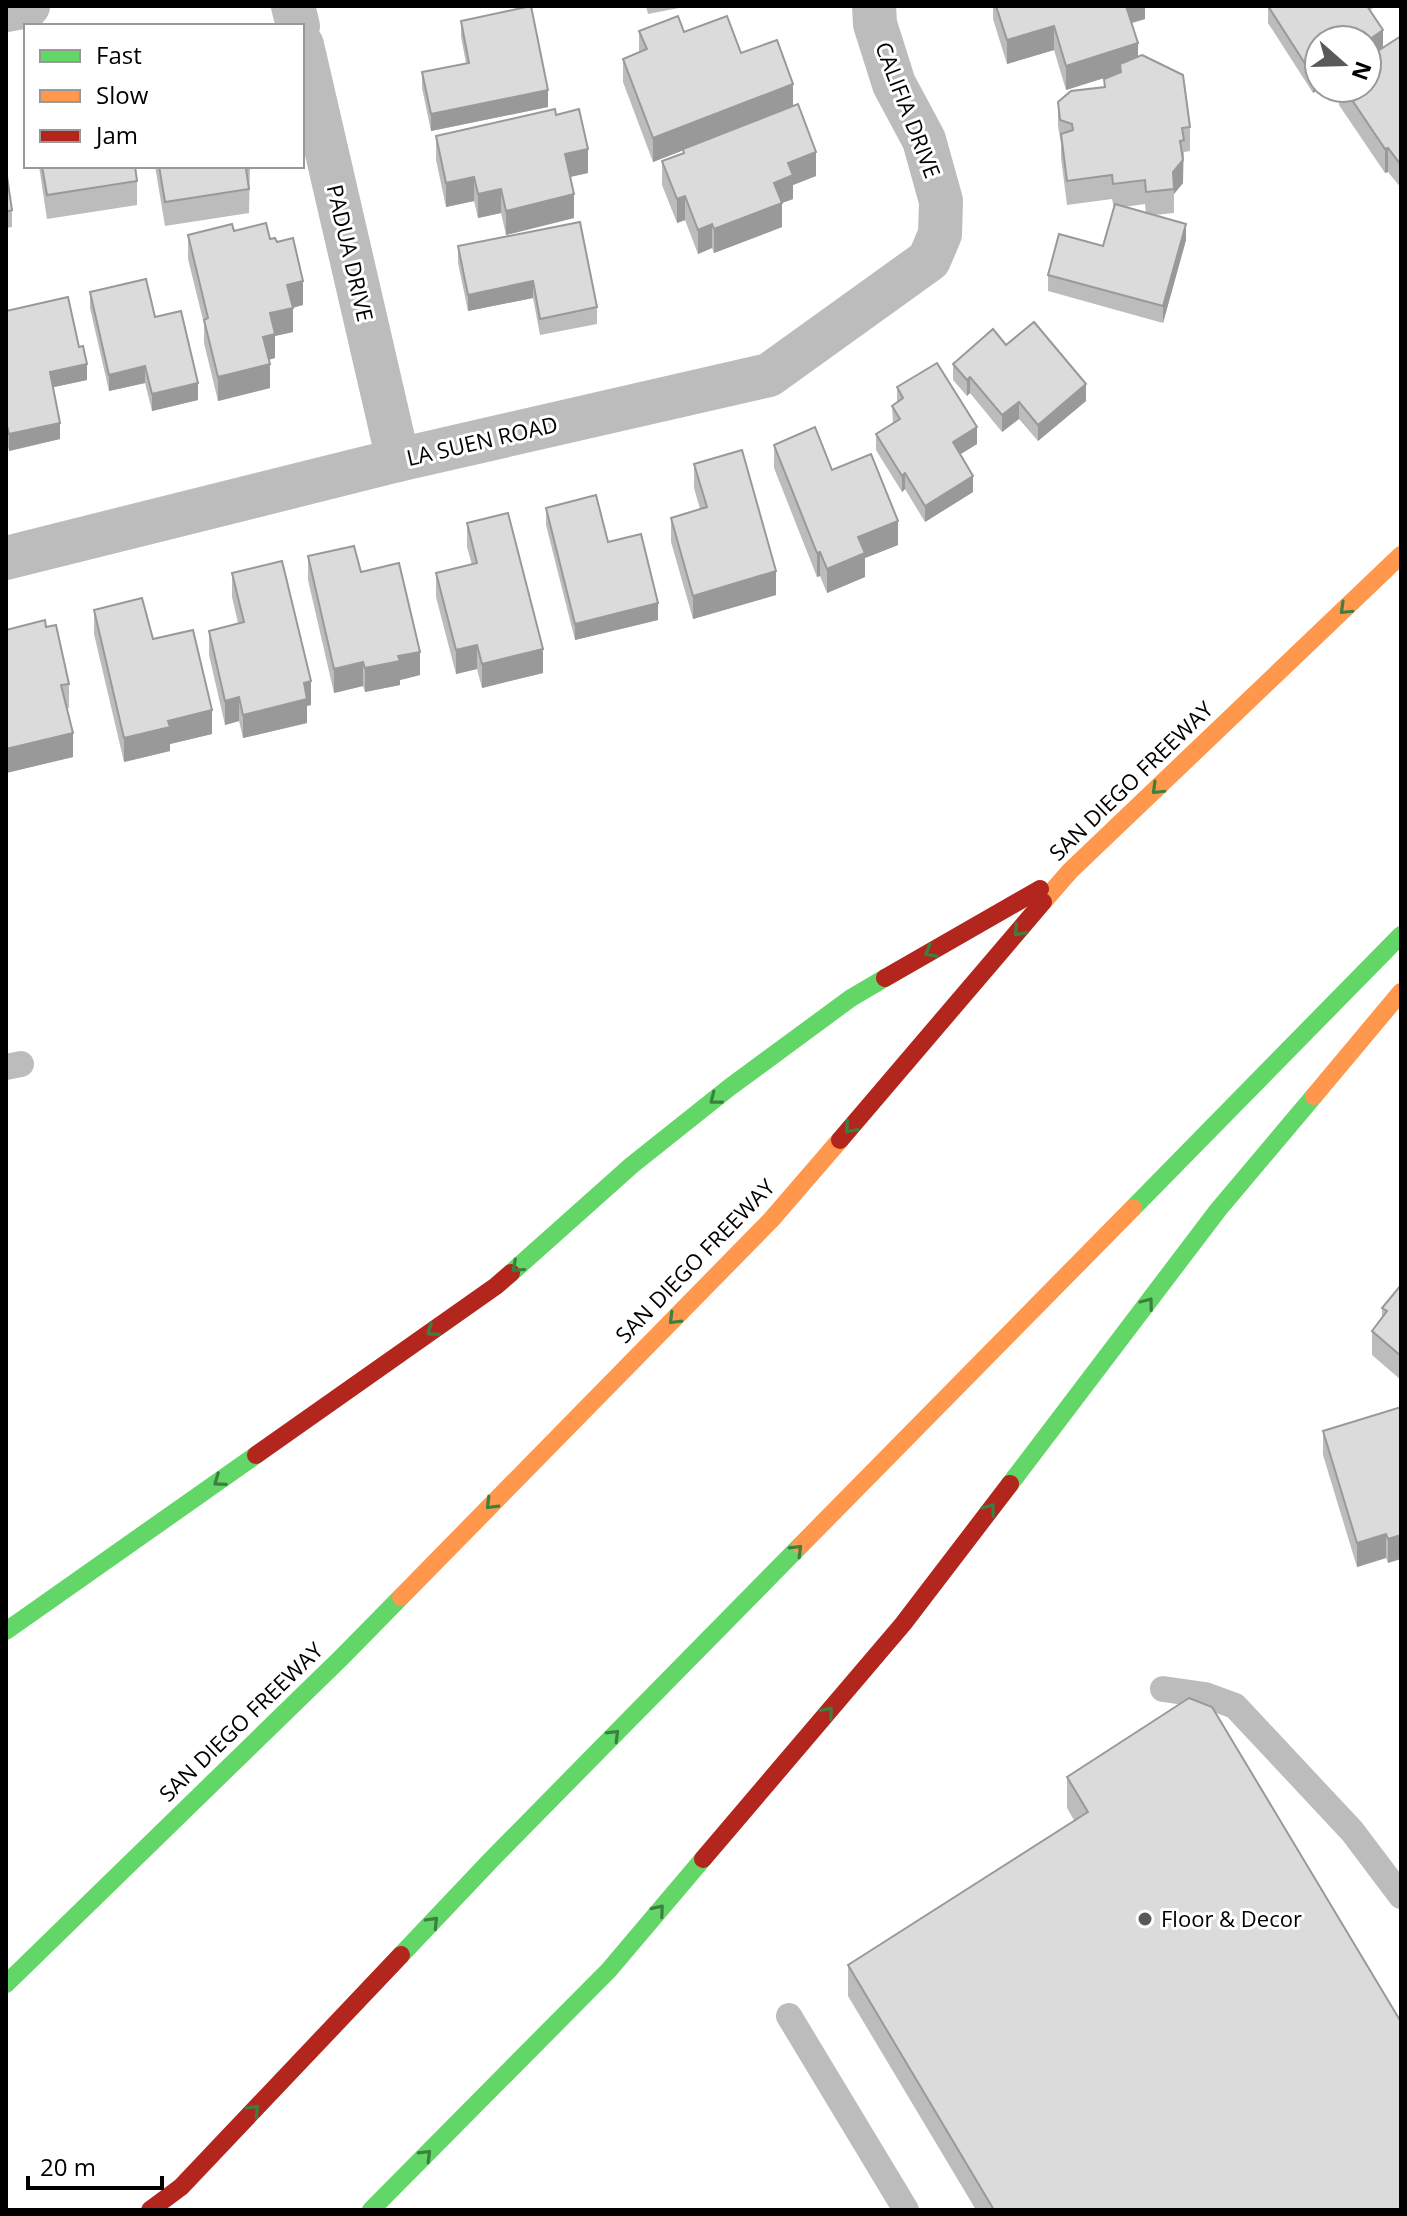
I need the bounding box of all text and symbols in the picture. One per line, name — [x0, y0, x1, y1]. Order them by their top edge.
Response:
legend — [24, 24, 304, 168]
north arrow — [1303, 24, 1383, 104]
street label: CALIFIA DRIVE — [869, 37, 949, 182]
text: Fast — [96, 38, 142, 71]
text: N — [1346, 58, 1380, 85]
text: Slow — [96, 78, 149, 111]
text: Jam — [94, 118, 138, 151]
street label: PADUA DRIVE — [321, 181, 381, 324]
street label: LA SUEN ROAD — [403, 408, 560, 472]
one-way arrow — [1339, 600, 1354, 614]
street label: SAN DIEGO FREEWAY — [1042, 694, 1219, 867]
one-way arrow — [1151, 779, 1166, 793]
one-way arrow — [1014, 921, 1029, 936]
one-way arrow — [924, 942, 939, 958]
one-way arrow — [710, 1089, 724, 1104]
one-way arrow — [845, 1118, 860, 1133]
street label: SAN DIEGO FREEWAY — [608, 1171, 781, 1349]
one-way arrow — [512, 1257, 527, 1272]
one-way arrow — [1138, 1297, 1152, 1311]
one-way arrow — [668, 1310, 683, 1324]
one-way arrow — [426, 1321, 440, 1336]
one-way arrow — [214, 1471, 228, 1486]
one-way arrow — [486, 1495, 501, 1509]
one-way arrow — [981, 1504, 995, 1518]
one-way arrow — [787, 1545, 802, 1559]
street label: SAN DIEGO FREEWAY — [152, 1635, 329, 1808]
one-way arrow — [818, 1707, 833, 1722]
one-way arrow — [605, 1730, 620, 1744]
place label: Floor & Decor — [1161, 1903, 1302, 1933]
one-way arrow — [649, 1905, 664, 1920]
marker: Floor & Decor — [1136, 1910, 1154, 1928]
one-way arrow — [424, 1916, 438, 1931]
one-way arrow — [244, 2105, 259, 2119]
scale bar — [28, 2140, 162, 2190]
one-way arrow — [417, 2149, 431, 2164]
text: 20 m — [40, 2150, 96, 2183]

